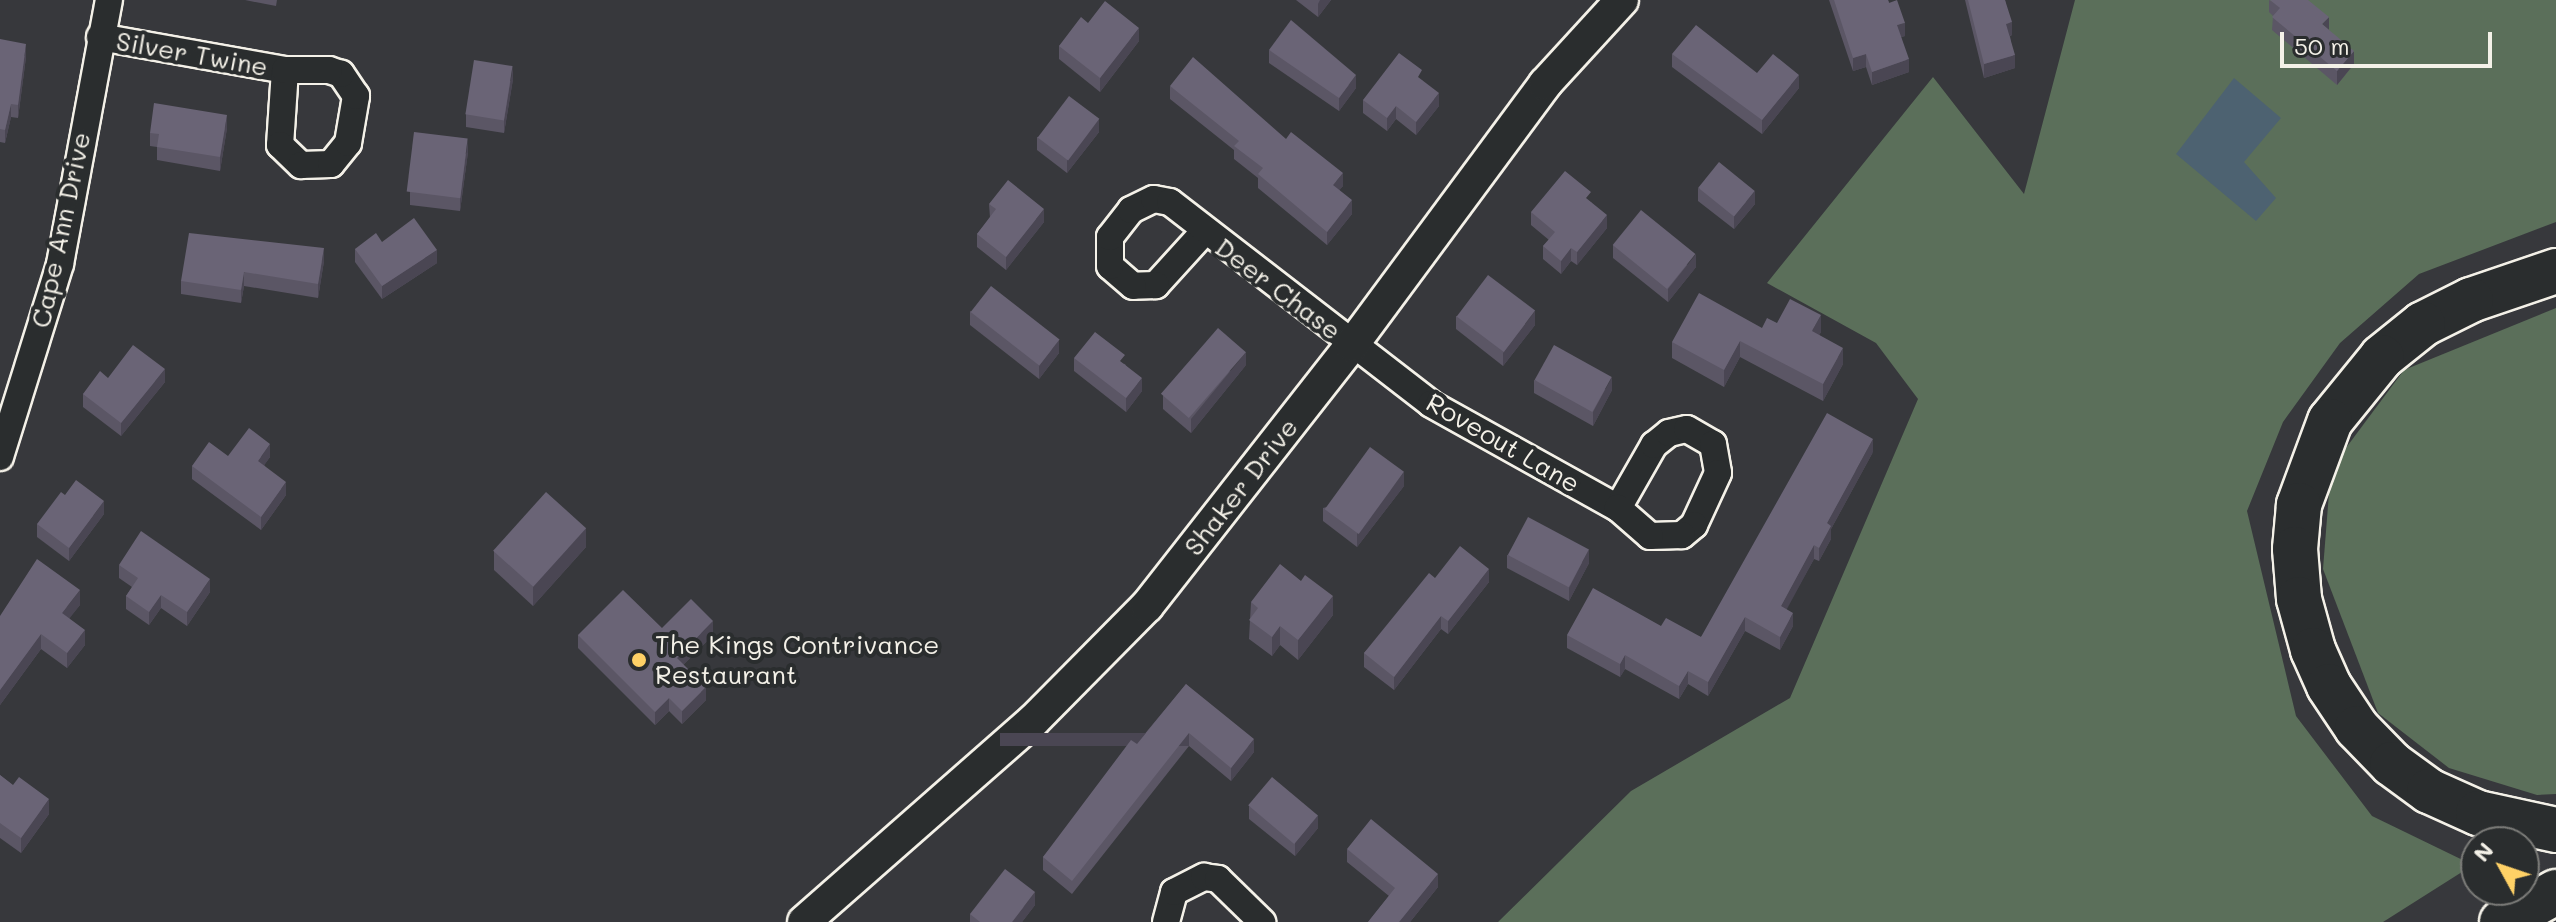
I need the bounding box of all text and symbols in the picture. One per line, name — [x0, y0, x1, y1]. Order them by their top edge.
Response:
scale bar — [2284, 16, 2496, 66]
street label: Silver Twine — [114, 25, 270, 83]
text: 50 m — [2294, 30, 2350, 61]
street label: Cape Ann Drive — [25, 129, 97, 331]
street label: Deer Chase — [1209, 232, 1347, 346]
street label: Roveout Lane — [1421, 387, 1585, 499]
street label: Shaker Drive — [1178, 412, 1304, 562]
place label: The Kings Contrivance Restaurant — [655, 629, 939, 690]
marker: The Kings Contrivance Restaurant — [630, 651, 648, 669]
north arrow — [2460, 826, 2540, 906]
text: N — [2466, 836, 2499, 867]

